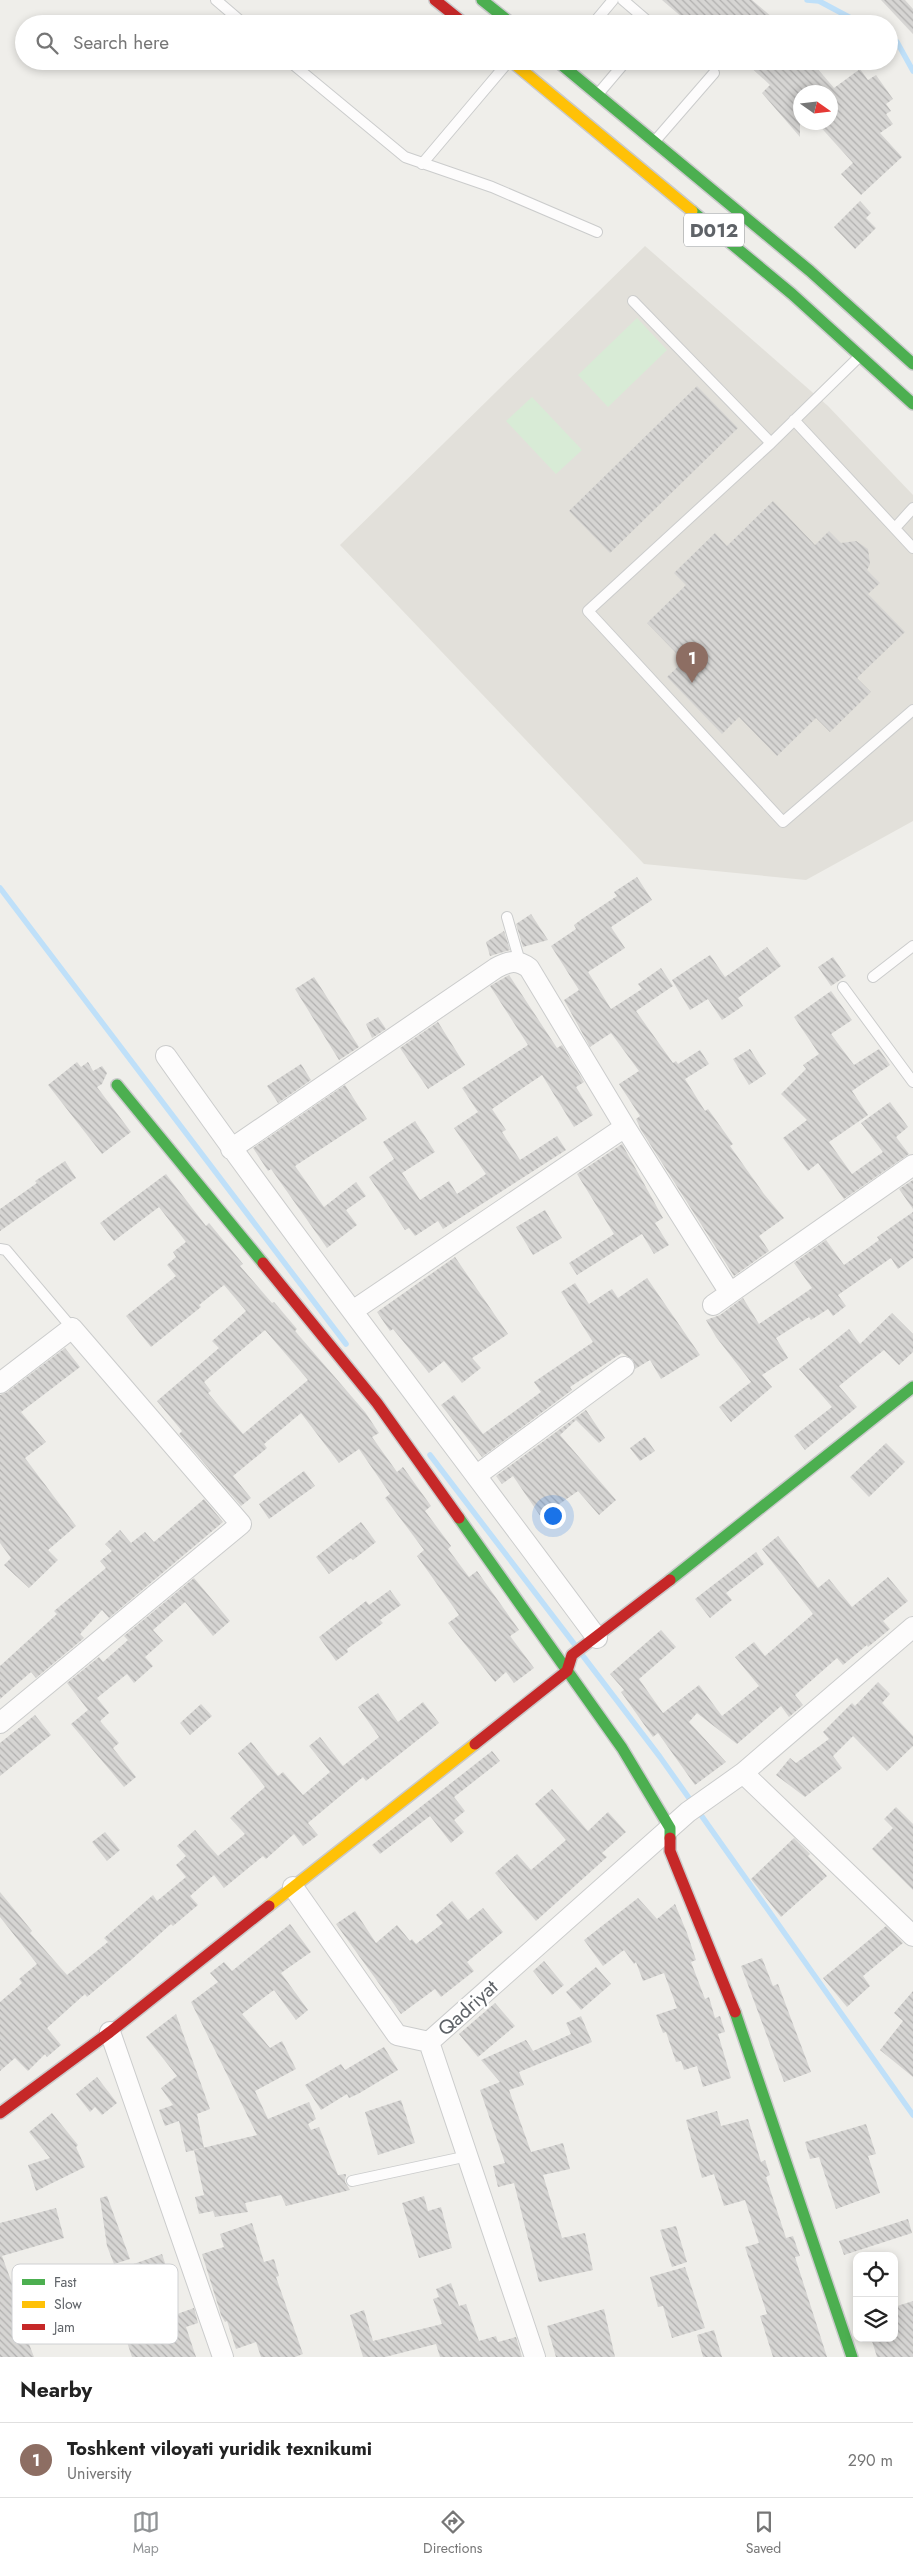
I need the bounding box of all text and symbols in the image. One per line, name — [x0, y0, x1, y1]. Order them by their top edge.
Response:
search box — [15, 15, 898, 70]
icon: search — [33, 29, 61, 57]
text: Search here — [73, 29, 169, 56]
north arrow — [793, 85, 838, 130]
road number: D012 — [684, 214, 744, 246]
pin: 1 — [676, 642, 708, 683]
your location — [540, 1503, 566, 1529]
street label: Qadriyat — [432, 1973, 505, 2043]
map controls — [853, 2252, 898, 2342]
button: locate — [853, 2252, 898, 2297]
legend — [12, 2264, 178, 2344]
text: Fast — [54, 2272, 77, 2292]
text: Slow — [54, 2294, 82, 2314]
button: layers — [853, 2297, 898, 2342]
text: Jam — [52, 2317, 75, 2337]
text: Nearby — [20, 2375, 92, 2405]
text: Toshkent viloyati yuridik texnikumi — [67, 2435, 372, 2462]
text: 1 — [32, 2449, 40, 2472]
text: 290 m — [848, 2449, 893, 2472]
text: University — [67, 2462, 132, 2485]
tab: Map — [132, 2508, 160, 2558]
tab: Directions — [423, 2508, 482, 2558]
tab: Saved — [746, 2508, 781, 2558]

